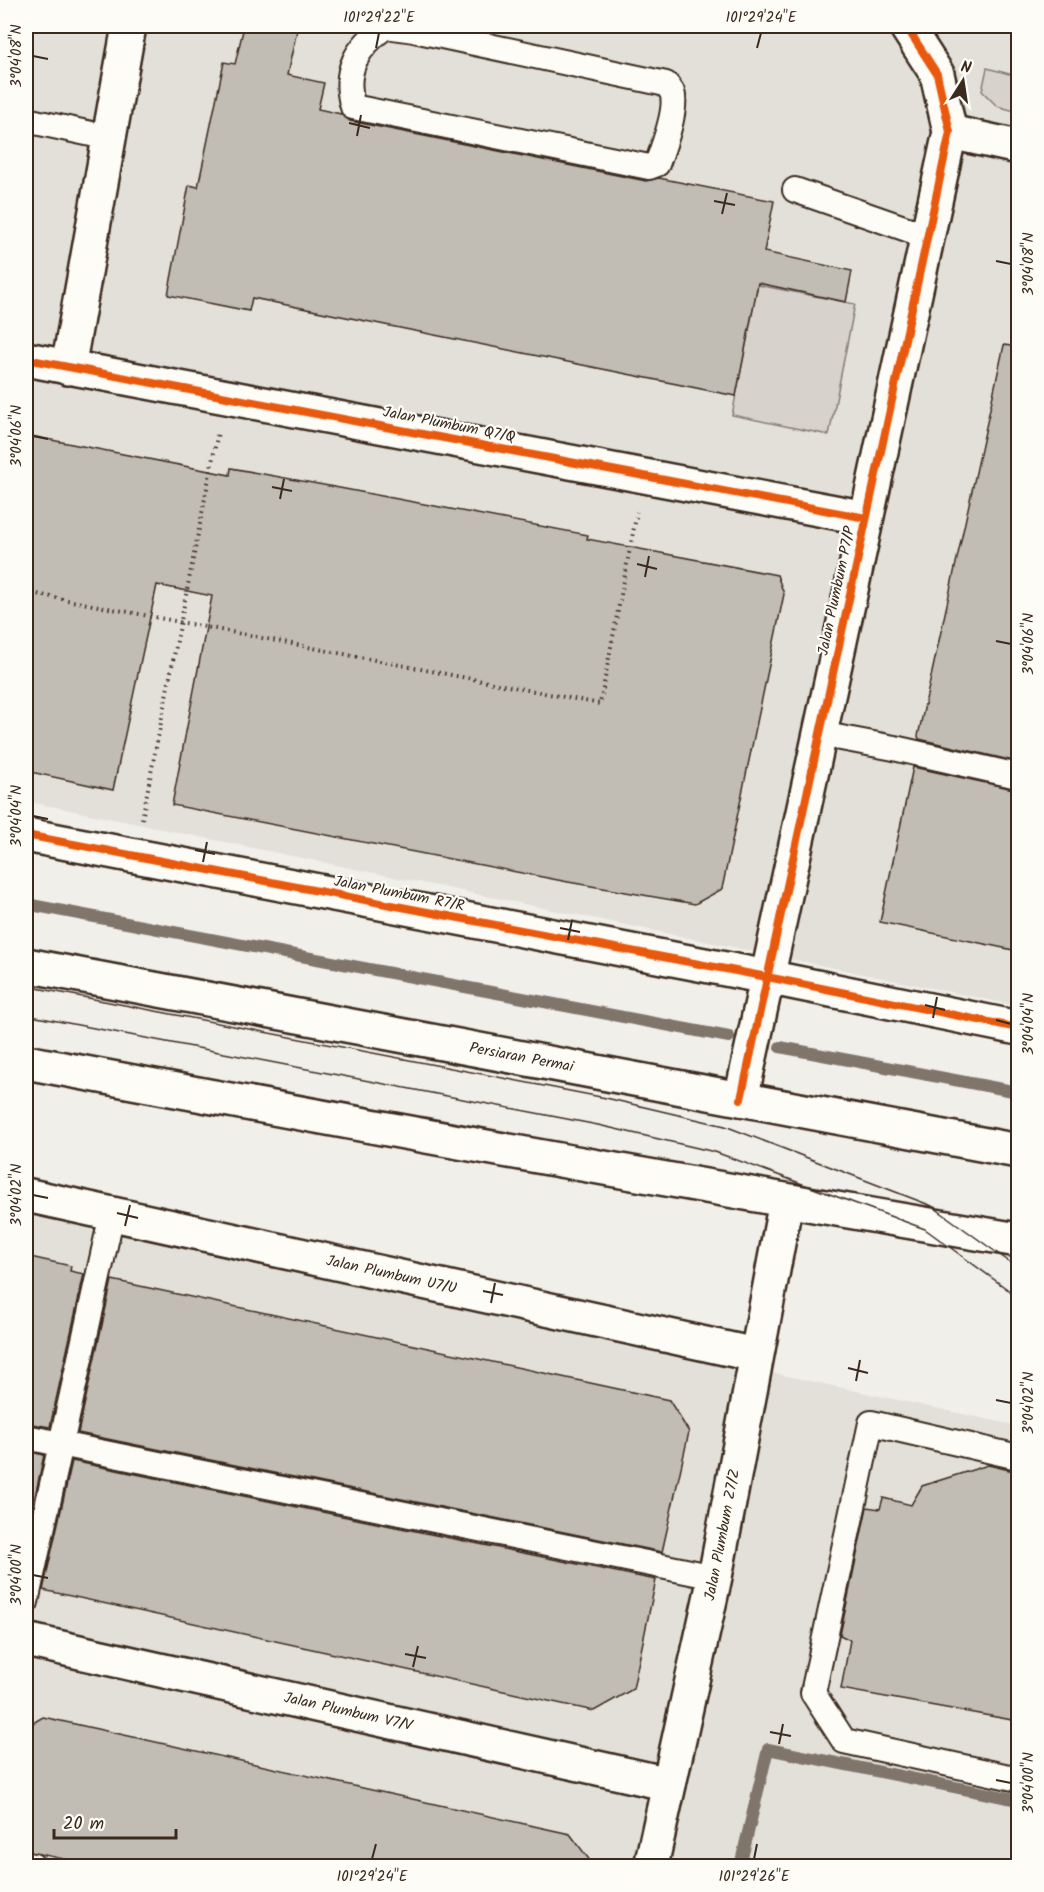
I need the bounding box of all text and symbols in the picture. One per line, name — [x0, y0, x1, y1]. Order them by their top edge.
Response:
text: 101°29'22"E — [343, 6, 416, 30]
text: 101°29'24"E — [726, 6, 798, 30]
text: 3°04'08"N — [5, 24, 29, 88]
north arrow — [933, 51, 993, 111]
text: N — [958, 55, 973, 81]
text: 3°04'08"N — [1017, 232, 1041, 296]
street label: Jalan Plumbum Q7/Q — [381, 400, 518, 450]
text: 3°04'06"N — [5, 405, 29, 467]
street label: Jalan Plumbum P7/P — [812, 523, 863, 658]
text: 3°04'06"N — [1017, 613, 1041, 675]
text: 3°04'04"N — [5, 785, 29, 847]
street label: Jalan Plumbum R7/R — [332, 870, 467, 918]
text: 3°04'04"N — [1017, 993, 1041, 1055]
street label: Persiaran Permai — [467, 1036, 577, 1080]
text: 3°04'02"N — [5, 1164, 29, 1226]
street label: Jalan Plumbum U7/U — [324, 1249, 459, 1301]
text: 3°04'02"N — [1017, 1372, 1041, 1434]
street label: Jalan Plumbum Z7/Z — [698, 1467, 747, 1603]
text: 3°04'00"N — [5, 1544, 29, 1606]
street label: Jalan Plumbum V7/V — [281, 1686, 416, 1738]
text: 3°04'00"N — [1017, 1752, 1041, 1814]
scale bar — [54, 1802, 176, 1840]
text: 20 m — [63, 1810, 104, 1839]
text: 101°29'24"E — [337, 1865, 409, 1889]
text: 101°29'26"E — [718, 1865, 791, 1889]

